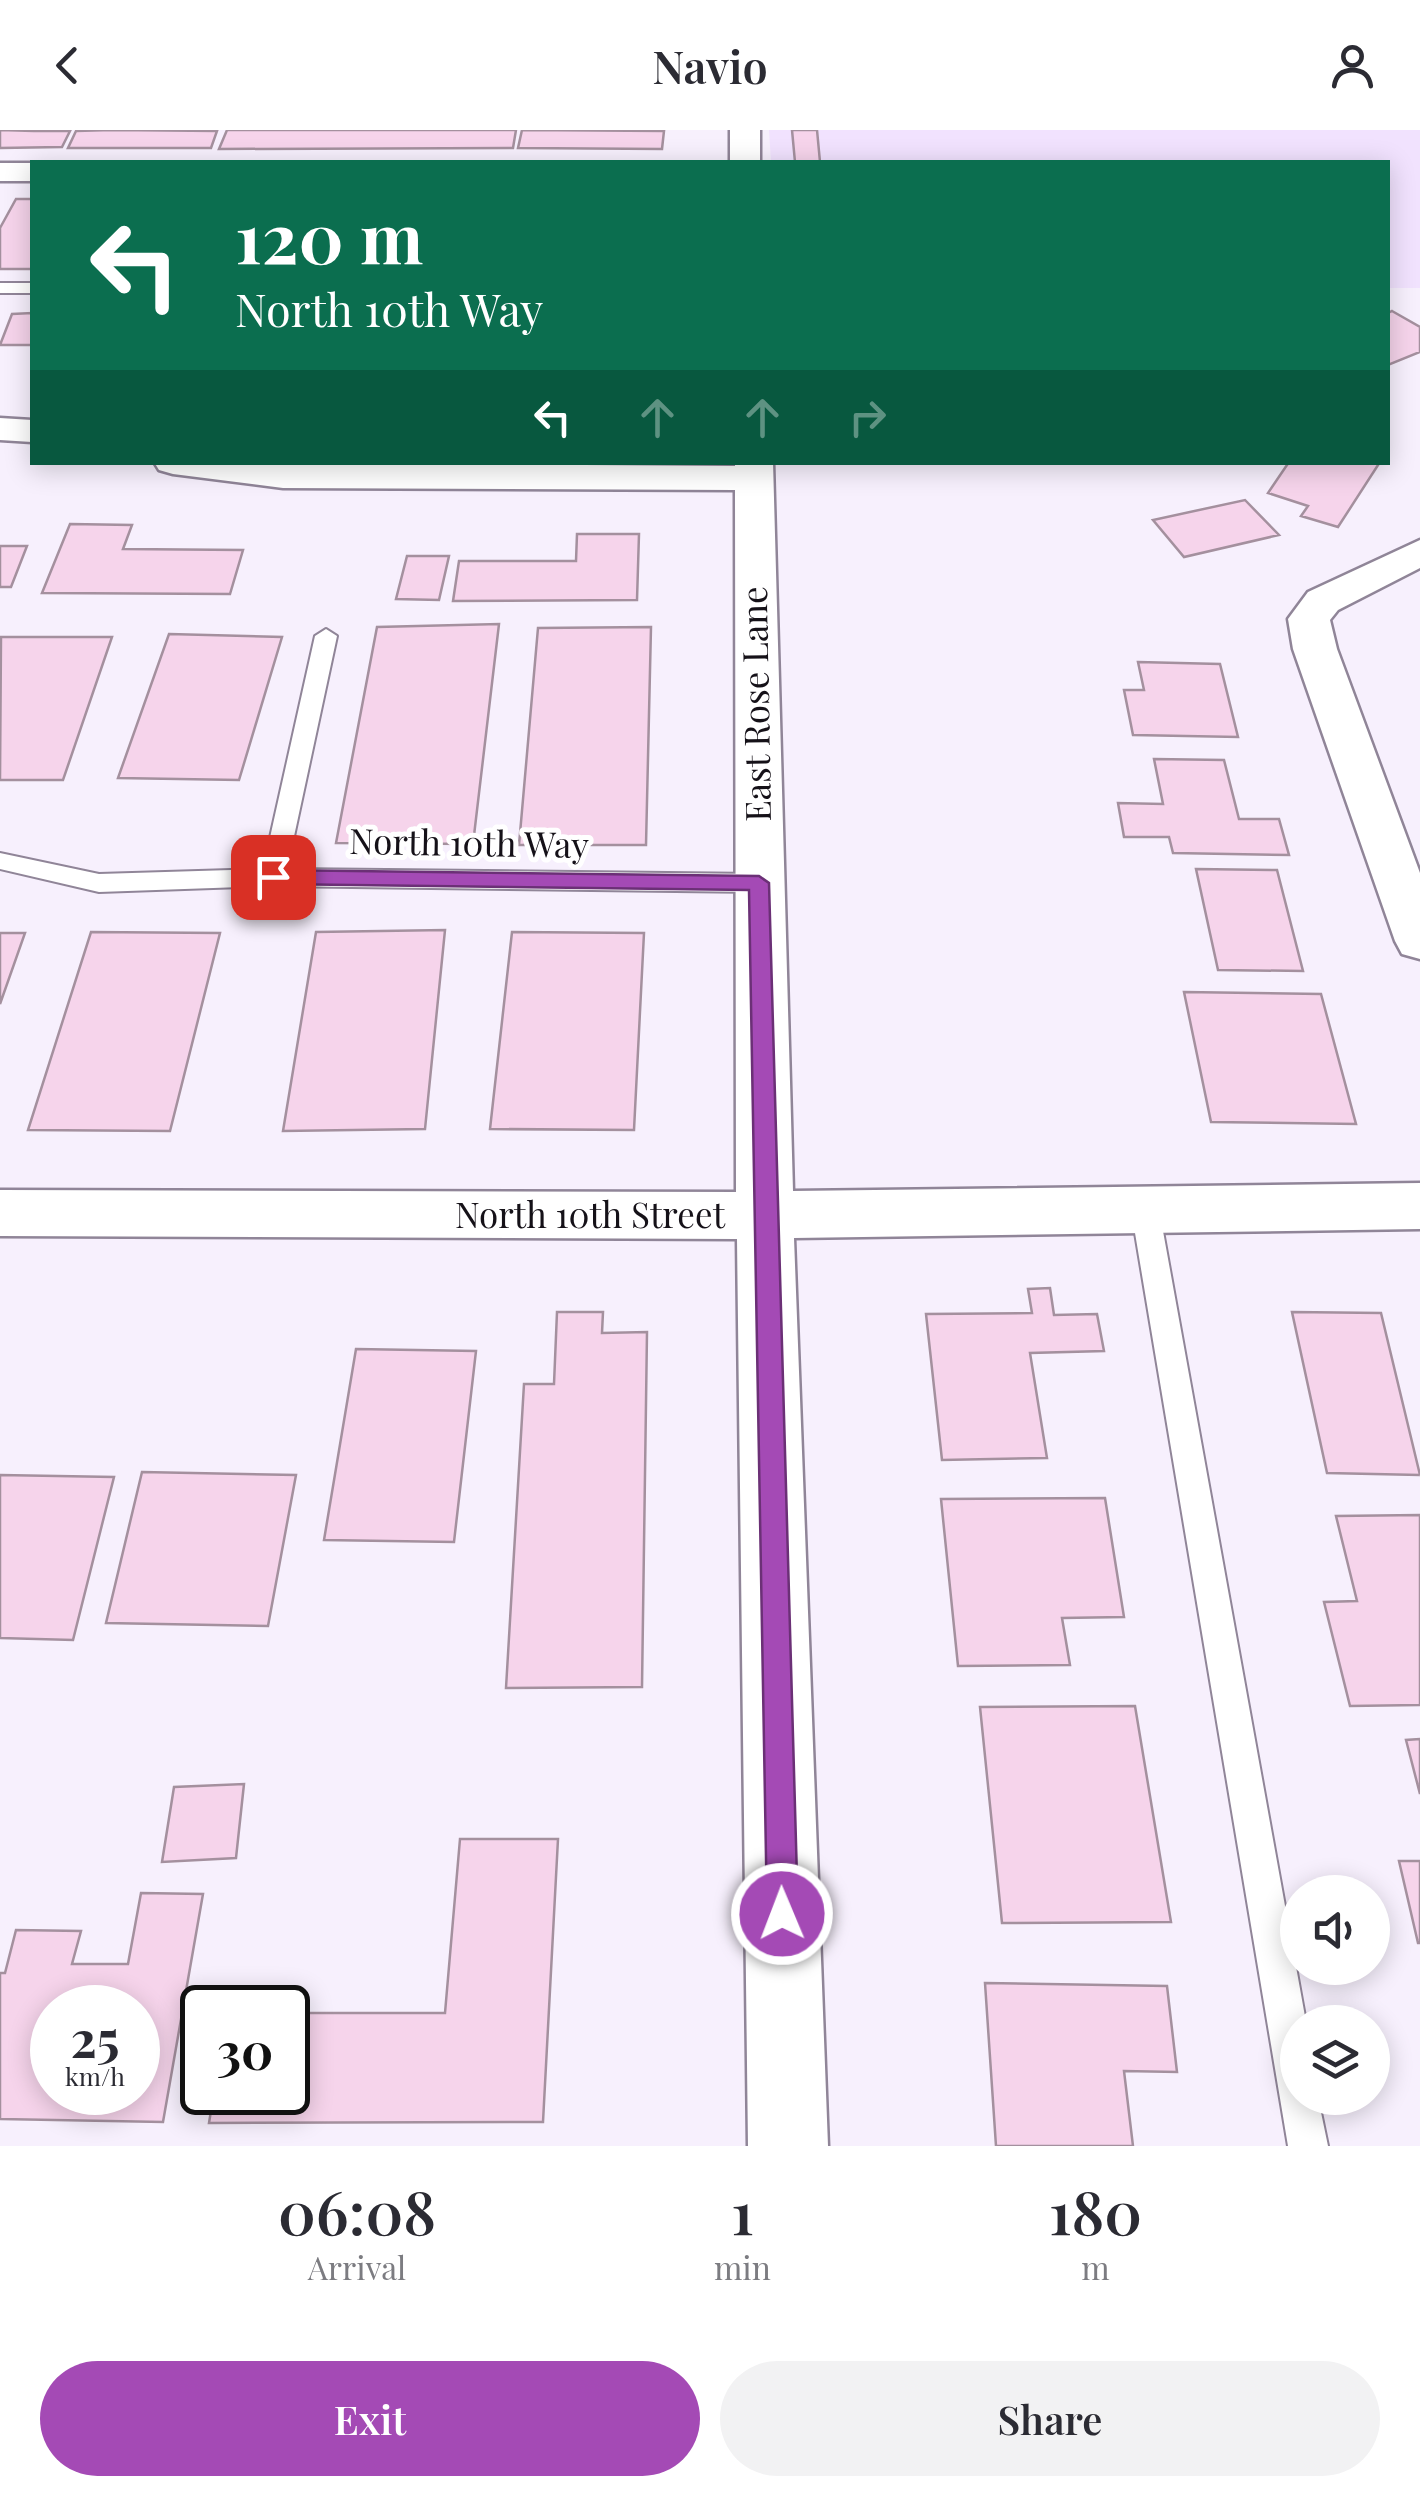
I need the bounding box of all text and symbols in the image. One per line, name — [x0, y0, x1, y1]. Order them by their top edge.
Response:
text: Navio — [652, 35, 768, 95]
icon: back — [40, 38, 95, 93]
icon: person — [1325, 38, 1380, 93]
text: 120 m — [235, 188, 423, 282]
icon: left — [70, 200, 200, 330]
text: North 10th Way — [235, 278, 543, 338]
icon: left — [525, 390, 580, 445]
icon: ahead — [630, 390, 685, 445]
icon: ahead — [735, 390, 790, 445]
icon: right — [840, 390, 895, 445]
street label: East Rose Lane — [729, 586, 780, 822]
street label: North 10th Way — [349, 816, 590, 867]
pin — [231, 835, 316, 920]
icon: arrive — [246, 850, 301, 905]
street label: North 10th Street — [455, 1190, 726, 1237]
position arrow — [730, 1862, 834, 1966]
map controls — [1280, 1875, 1390, 2115]
button: sound — [1280, 1875, 1390, 1985]
speed limit sign: 30 — [180, 1985, 310, 2115]
text: 25 — [70, 2004, 120, 2071]
button: layers — [1280, 2005, 1390, 2115]
text: km/h — [65, 2059, 125, 2092]
text: 06:08 — [278, 2170, 436, 2250]
text: 1 — [731, 2170, 754, 2250]
text: 180 — [1049, 2170, 1142, 2250]
text: Arrival — [308, 2245, 406, 2288]
text: min — [714, 2245, 771, 2288]
text: m — [1081, 2245, 1110, 2288]
button: Exit — [40, 2361, 700, 2476]
button: Share — [720, 2361, 1380, 2476]

